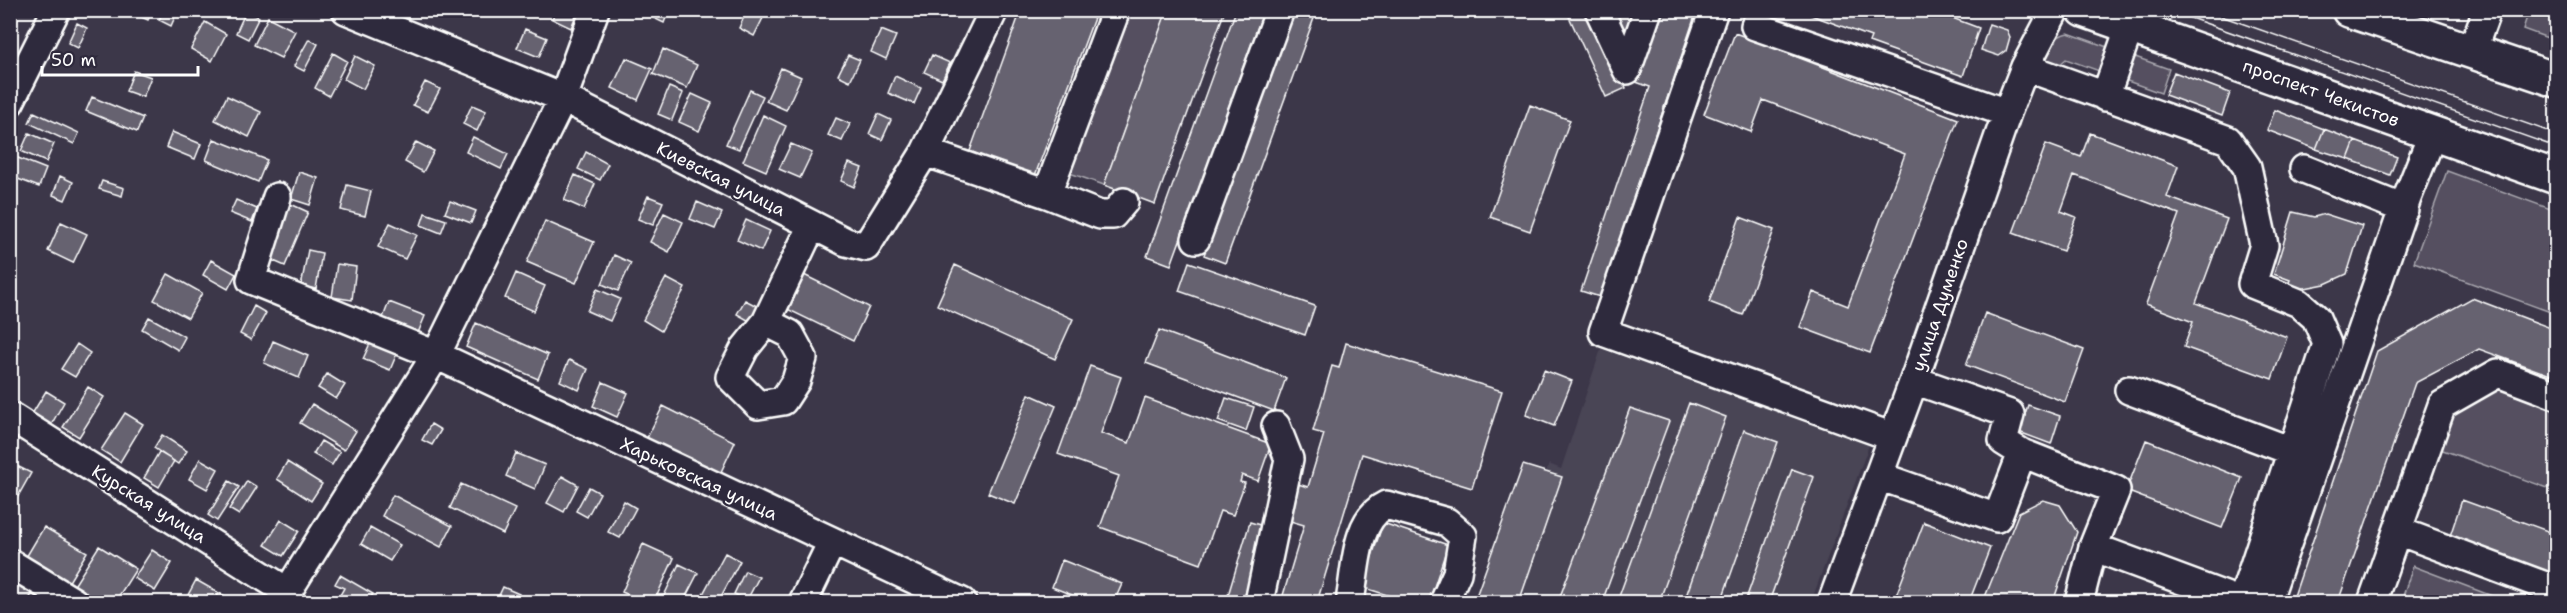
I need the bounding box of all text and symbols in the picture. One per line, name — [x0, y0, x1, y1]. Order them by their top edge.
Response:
scale bar — [42, 39, 198, 77]
text: 50 m — [51, 48, 96, 72]
street label: проспект Чекистов — [2239, 54, 2403, 132]
street label: Киевская улица — [652, 136, 790, 222]
street label: улица Думенко — [1906, 235, 1974, 375]
street label: Харьковская улица — [617, 432, 781, 526]
street label: Курская улица — [87, 459, 211, 549]

